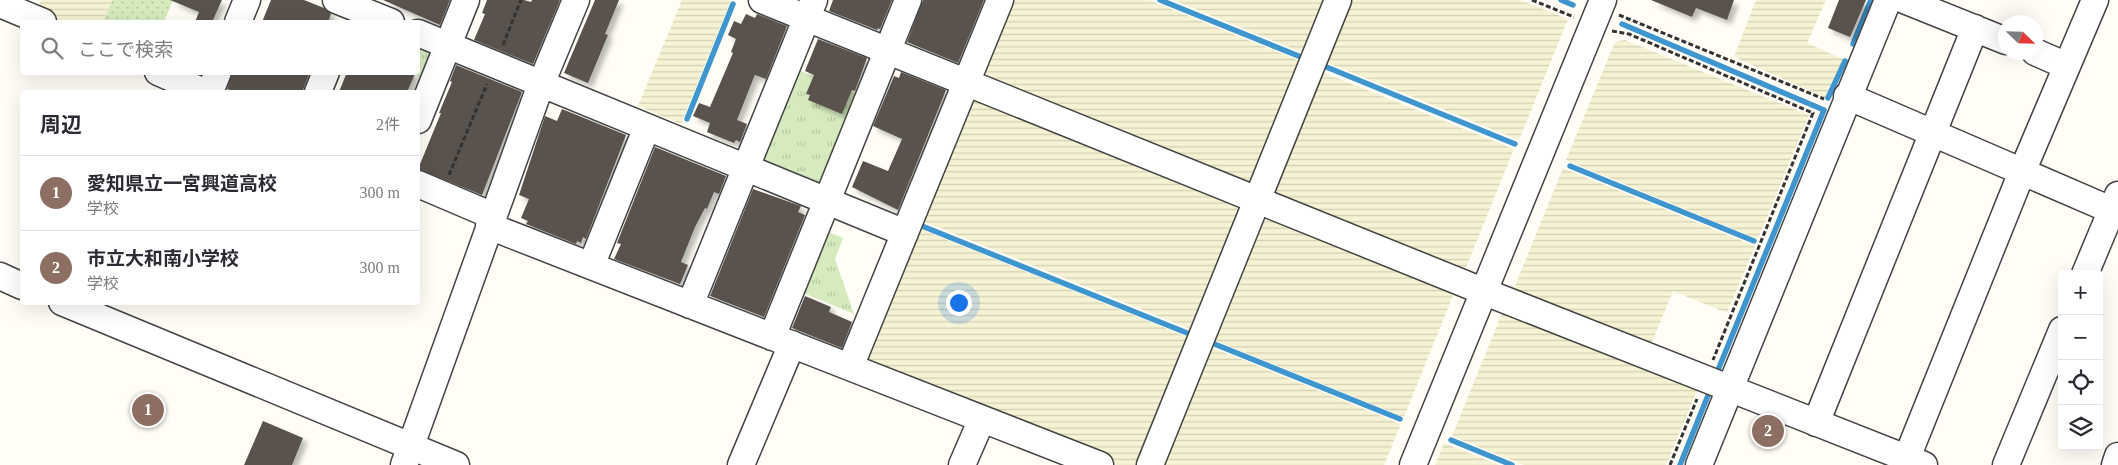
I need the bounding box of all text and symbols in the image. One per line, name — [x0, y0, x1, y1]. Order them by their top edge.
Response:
north arrow — [1998, 15, 2043, 60]
search box — [20, 20, 420, 75]
icon: search — [38, 34, 66, 62]
text: ここで検索 — [78, 39, 173, 60]
text: 周辺 — [40, 113, 82, 137]
text: 2件 — [376, 116, 400, 133]
text: 愛知県立一宮興道高校 — [87, 173, 277, 194]
text: 1 — [52, 184, 60, 201]
text: 300 m — [360, 184, 400, 201]
text: 学校 — [87, 200, 119, 217]
text: 市立大和南小学校 — [87, 248, 239, 269]
text: 2 — [52, 259, 60, 276]
text: 300 m — [360, 259, 400, 276]
map controls — [2058, 270, 2103, 450]
button: + — [2058, 270, 2103, 315]
text: 学校 — [87, 275, 119, 292]
your location — [946, 290, 972, 316]
button: − — [2058, 315, 2103, 360]
button: locate — [2058, 360, 2103, 405]
pin: 1 — [132, 391, 164, 429]
button: layers — [2058, 405, 2103, 450]
pin: 2 — [1752, 412, 1784, 450]

